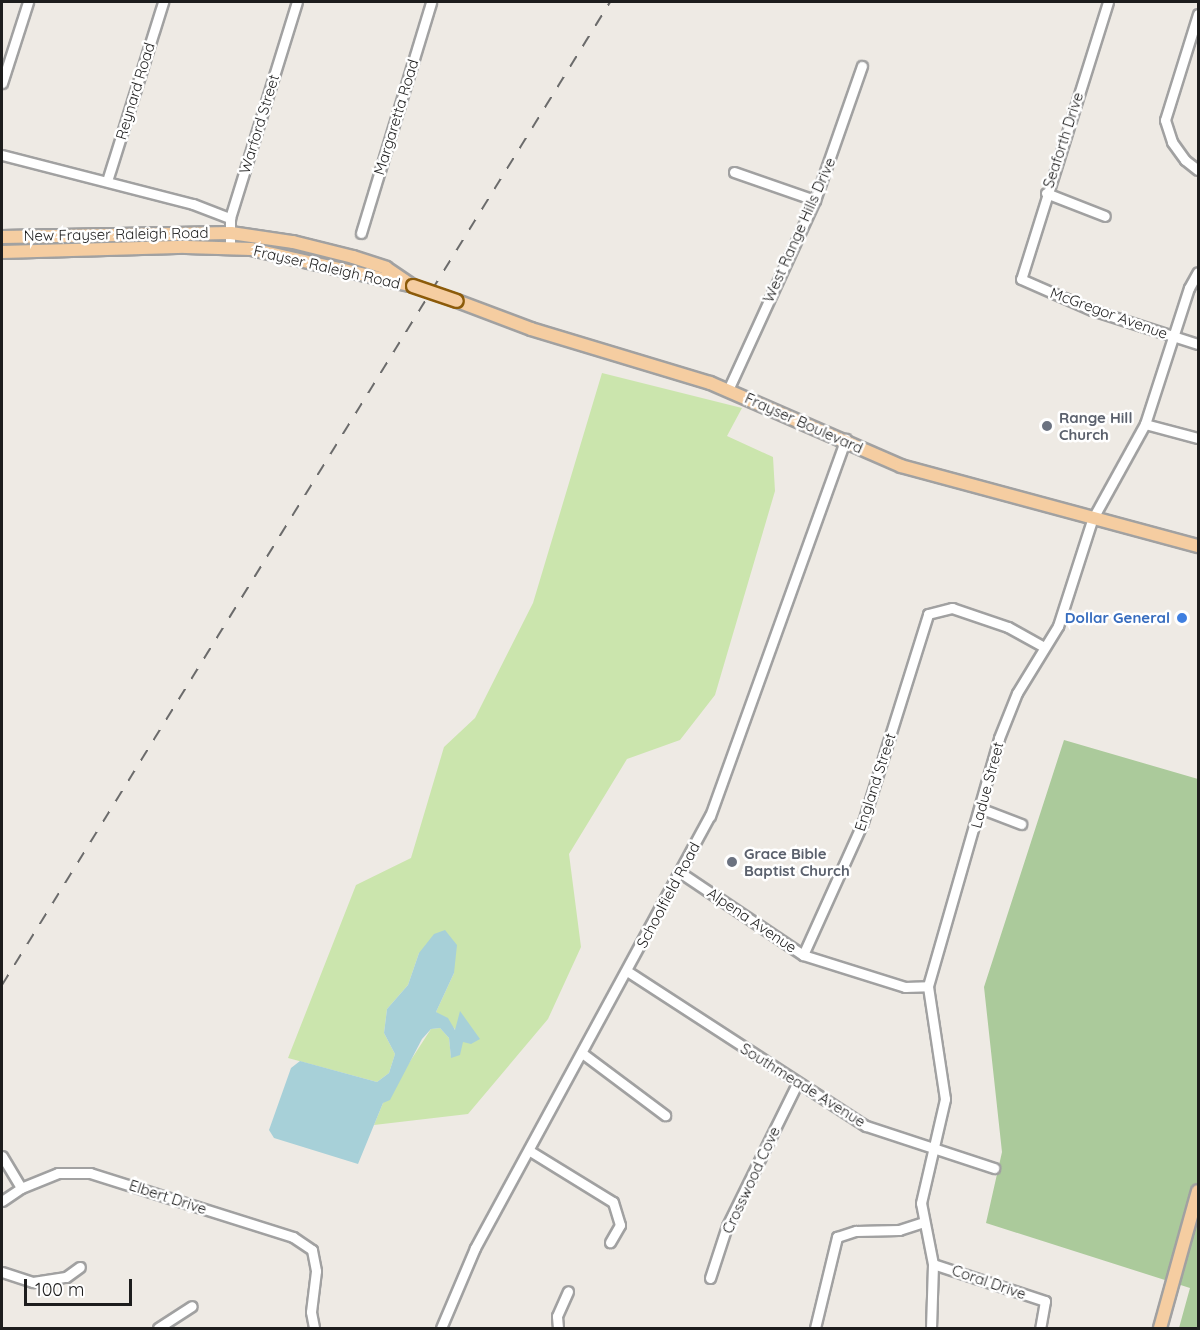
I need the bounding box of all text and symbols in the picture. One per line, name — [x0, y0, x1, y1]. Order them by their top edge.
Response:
street label: Reynard Road — [112, 40, 158, 142]
street label: Margaretta Road — [370, 57, 422, 177]
street label: Warford Street — [235, 72, 283, 176]
street label: Seaforth Drive — [1039, 90, 1087, 190]
street label: West Range Hills Drive — [759, 155, 839, 305]
street label: New Frayser Raleigh Road — [23, 223, 209, 245]
street label: Frayser Raleigh Road — [252, 241, 402, 293]
street label: McGregor Avenue — [1048, 283, 1170, 343]
street label: Frayser Boulevard — [742, 389, 866, 457]
place label: Range Hill Church — [1059, 408, 1132, 443]
marker: Range Hill Church — [1040, 419, 1054, 433]
place label: Dollar General — [1065, 609, 1170, 627]
marker: Dollar General — [1175, 611, 1189, 625]
street label: England Street — [851, 731, 899, 833]
street label: Ladue Street — [967, 740, 1007, 830]
street label: Schoolfield Road — [633, 839, 703, 951]
place label: Grace Bible Baptist Church — [744, 844, 850, 879]
marker: Grace Bible Baptist Church — [725, 855, 739, 869]
street label: Alpena Avenue — [704, 883, 800, 957]
street label: Southmeade Avenue — [737, 1039, 869, 1131]
street label: Crosswood Cove — [718, 1124, 784, 1236]
street label: Elbert Drive — [127, 1176, 209, 1218]
street label: Coral Drive — [950, 1261, 1028, 1303]
scale bar — [27, 1267, 135, 1305]
text: 100 m — [35, 1278, 84, 1301]

